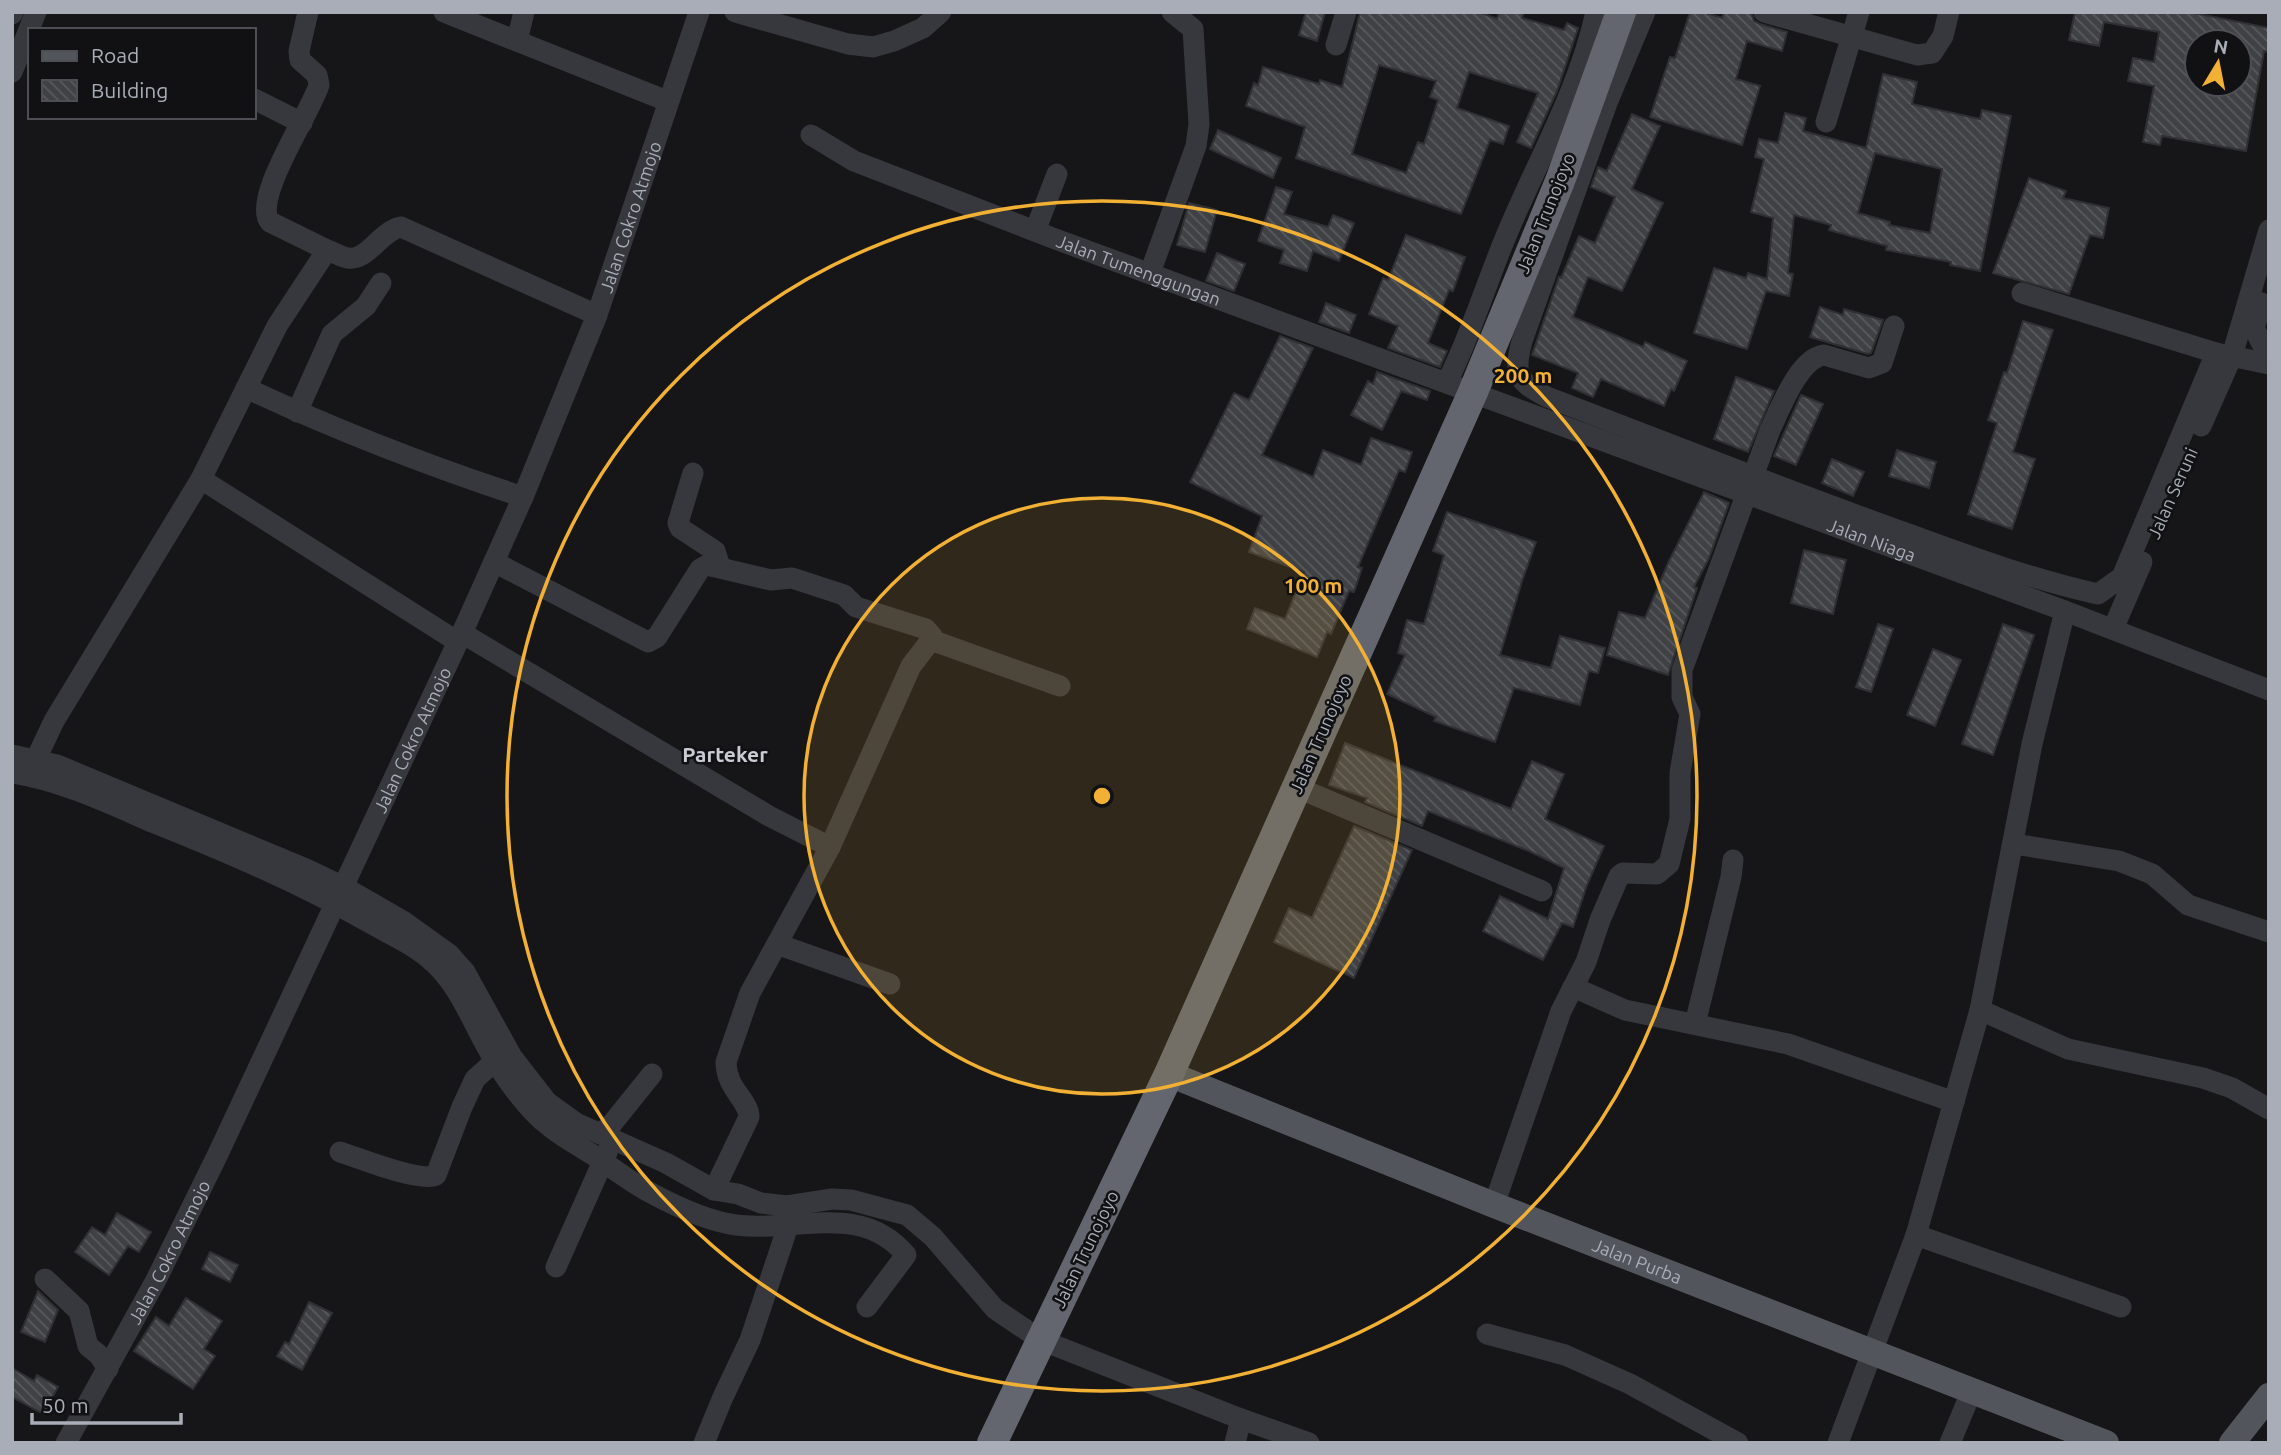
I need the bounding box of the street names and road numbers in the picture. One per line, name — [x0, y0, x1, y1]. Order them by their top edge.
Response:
street label: Jalan Cokro Atmojo — [595, 139, 665, 295]
street label: Jalan Trunojoyo — [1512, 150, 1578, 276]
street label: Jalan Tumenggungan — [1054, 230, 1223, 309]
street label: Jalan Seruni — [2143, 444, 2201, 542]
street label: Jalan Niaga — [1825, 514, 1918, 565]
street label: Jalan Cokro Atmojo — [369, 664, 455, 816]
street label: Jalan Trunojoyo — [1285, 672, 1355, 796]
street label: Jalan Cokro Atmojo — [124, 1177, 214, 1327]
street label: Jalan Trunojoyo — [1048, 1187, 1122, 1311]
street label: Jalan Purba — [1590, 1234, 1685, 1287]

